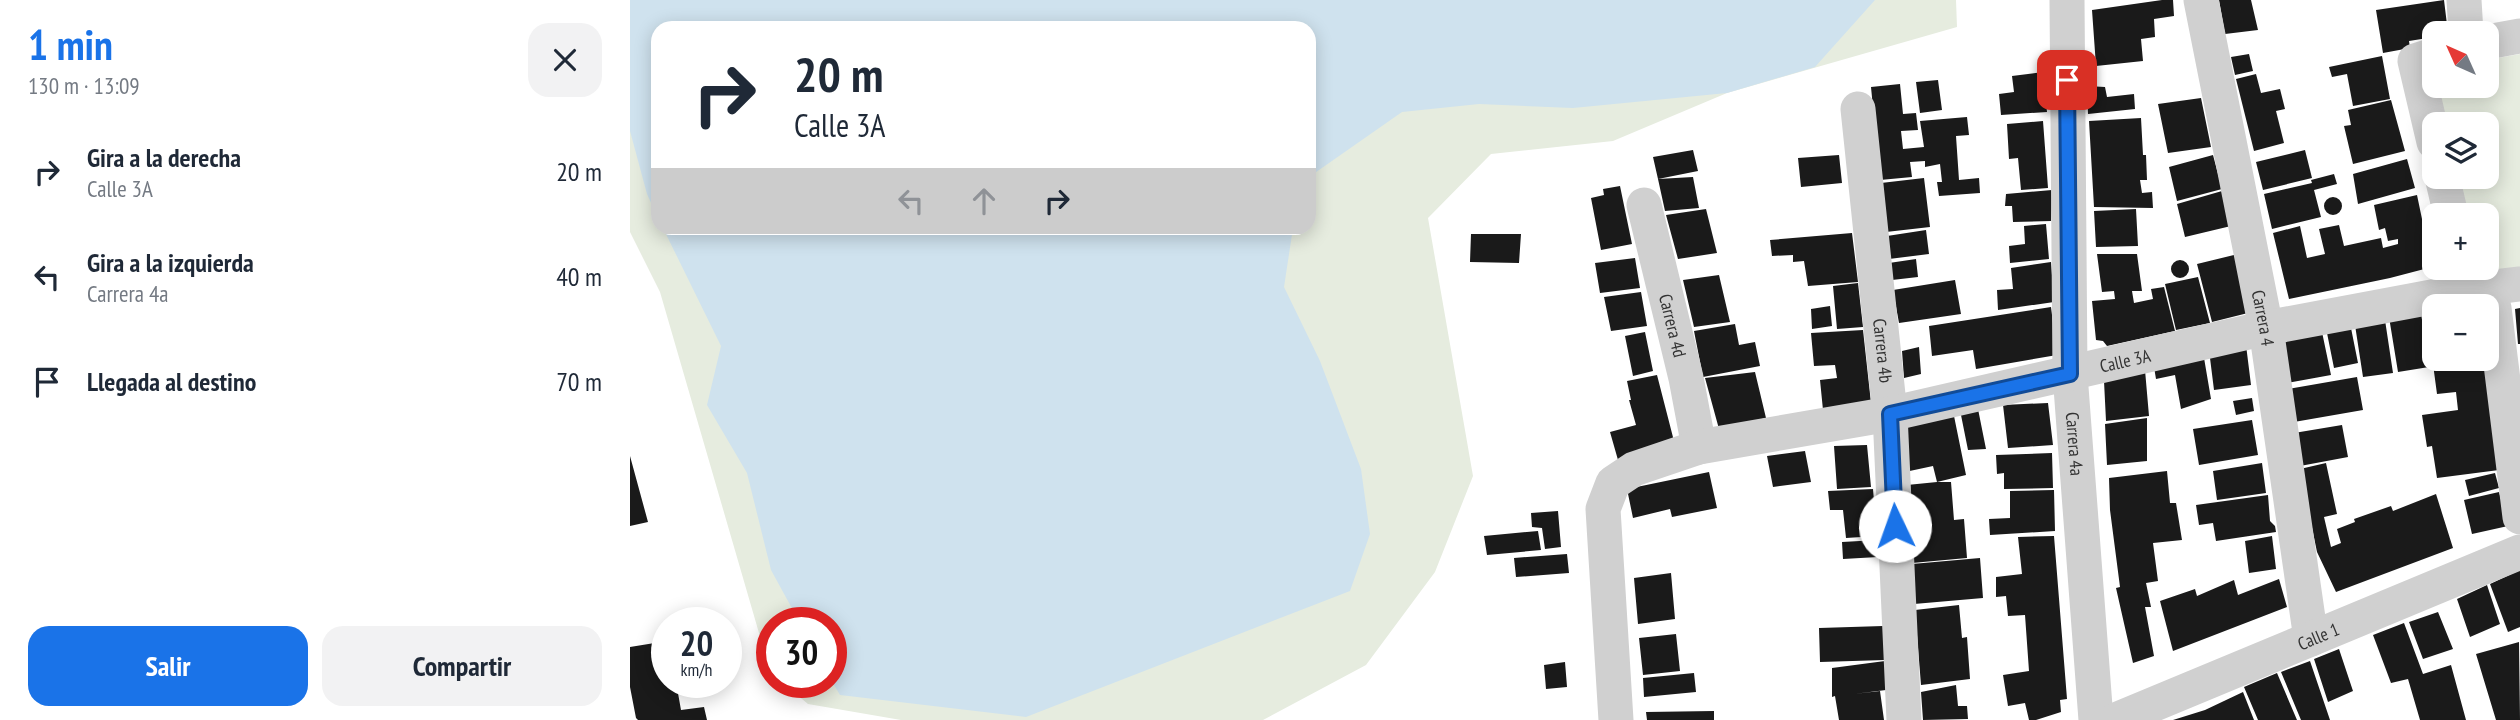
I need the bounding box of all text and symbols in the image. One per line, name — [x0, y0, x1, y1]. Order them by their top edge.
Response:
text: 1 min — [28, 17, 113, 72]
north arrow — [2422, 21, 2499, 98]
map controls — [2422, 21, 2499, 371]
button: close — [528, 23, 602, 97]
text: 20 m — [794, 42, 883, 106]
icon: right — [679, 49, 770, 140]
pin — [2037, 50, 2097, 110]
icon: arrive — [2048, 61, 2086, 99]
text: 130 m · 13:09 — [28, 71, 140, 100]
text: Calle 3A — [794, 104, 886, 146]
button: layers — [2422, 112, 2499, 189]
text: Gira a la derecha — [87, 141, 241, 174]
icon: right — [28, 153, 66, 191]
text: 20 m — [556, 155, 602, 188]
text: Calle 3A — [87, 174, 153, 203]
icon: left — [892, 182, 930, 220]
icon: ahead — [965, 182, 1003, 220]
icon: right — [1038, 182, 1076, 220]
button: + — [2422, 203, 2499, 280]
text: Gira a la izquierda — [87, 246, 254, 279]
icon: left — [28, 258, 66, 296]
text: 40 m — [556, 260, 602, 293]
text: Carrera 4a — [87, 279, 168, 308]
street label: Carrera 4 — [2247, 288, 2280, 347]
street label: Carrera 4d — [1654, 291, 1692, 360]
button: − — [2422, 294, 2499, 371]
street label: Carrera 4b — [1869, 317, 1898, 384]
street label: Calle 3A — [2097, 343, 2153, 377]
icon: arrive — [28, 363, 66, 401]
text: Llegada al destino — [87, 365, 256, 398]
text: 70 m — [556, 365, 602, 398]
street label: Carrera 4a — [2061, 411, 2089, 476]
position arrow — [1858, 489, 1932, 563]
speed limit sign: 30 — [756, 607, 847, 698]
street label: Calle 1 — [2294, 617, 2342, 655]
text: 20 — [680, 620, 713, 666]
button: Salir — [28, 626, 308, 706]
button: Compartir — [322, 626, 602, 706]
text: km/h — [681, 658, 712, 681]

